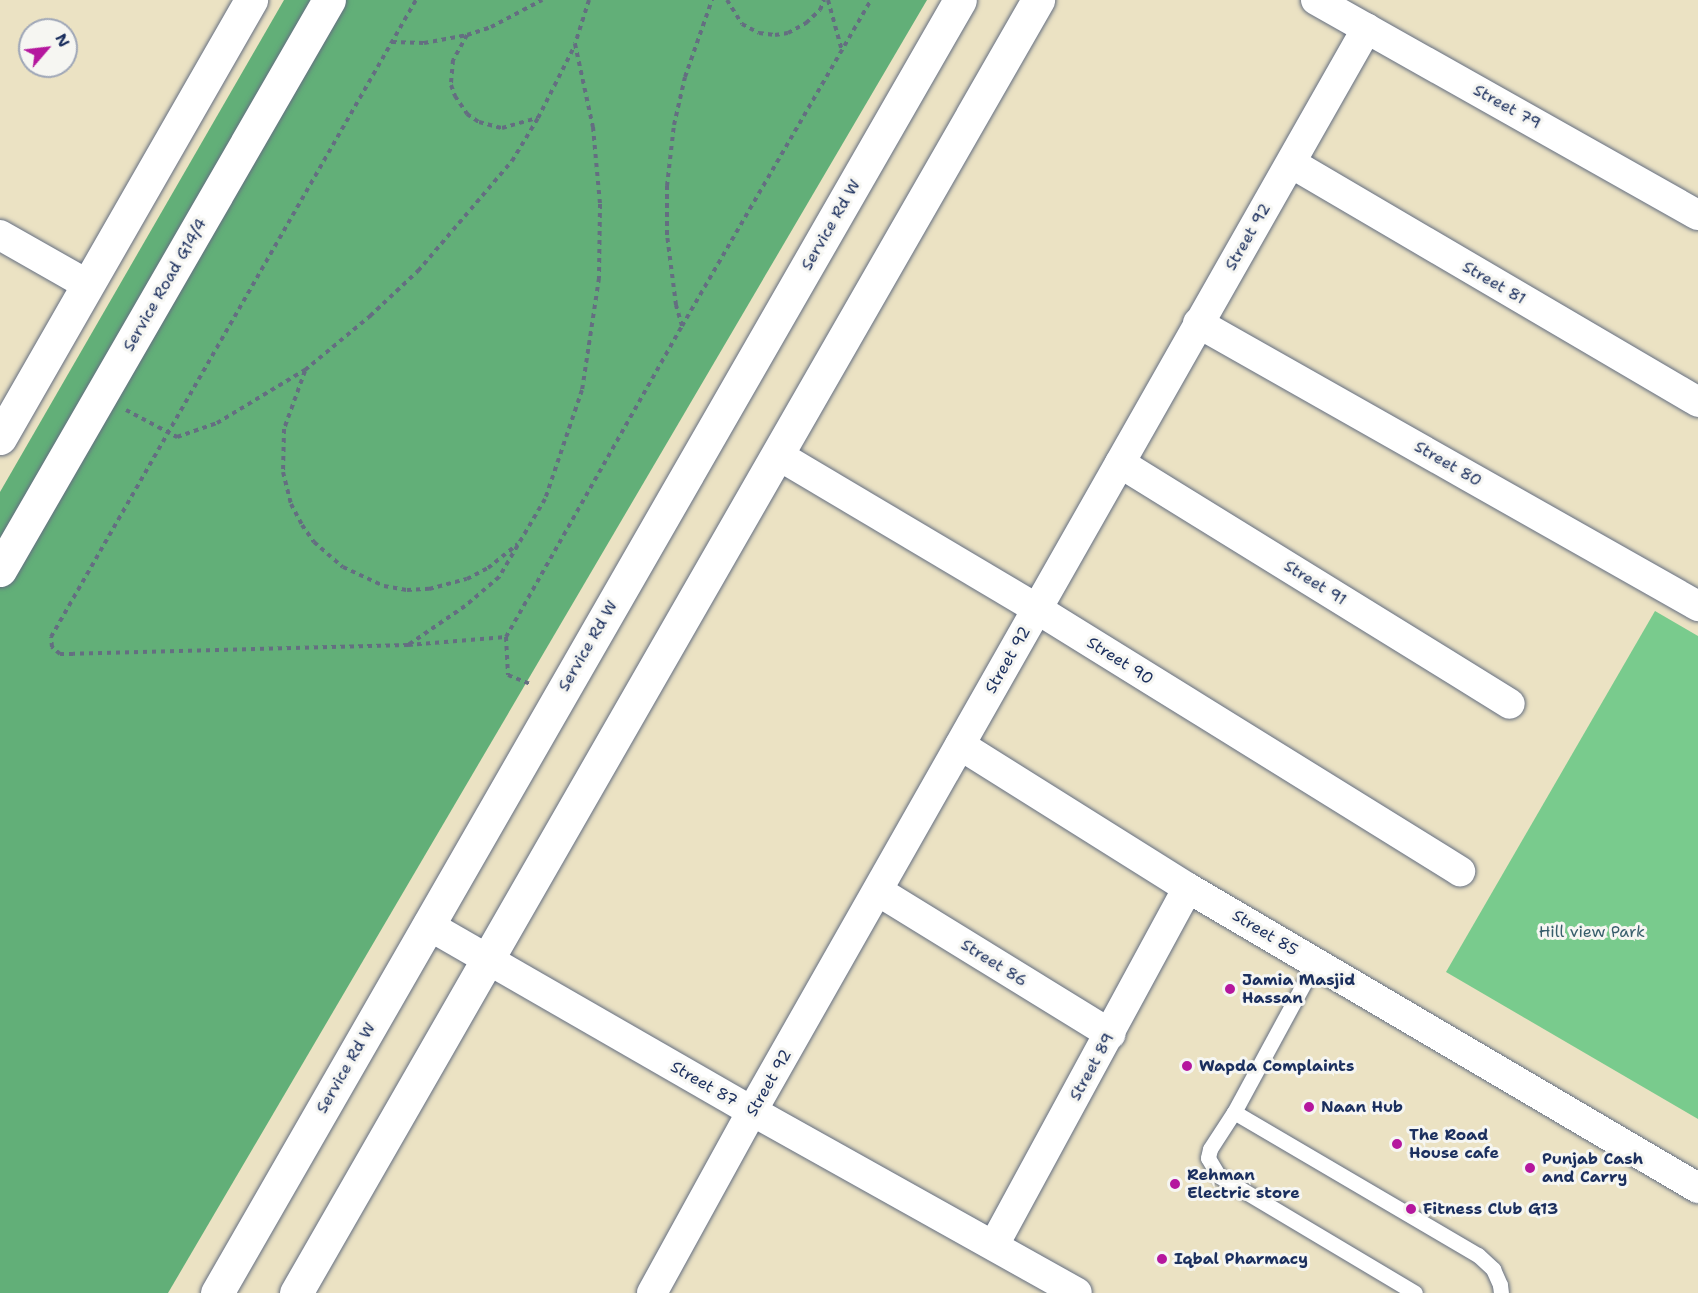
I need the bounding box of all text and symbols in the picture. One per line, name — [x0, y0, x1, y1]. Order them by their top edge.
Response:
north arrow — [18, 18, 78, 78]
text: N — [50, 30, 75, 51]
street label: Street 79 — [1470, 81, 1544, 133]
street label: Service Rd W — [797, 176, 865, 274]
street label: Street 92 — [1221, 200, 1275, 274]
street label: Service Road G14/4 — [119, 215, 211, 355]
street label: Street 81 — [1459, 257, 1529, 309]
street label: Street 80 — [1411, 437, 1485, 491]
street label: Street 91 — [1280, 556, 1350, 610]
street label: Service Rd W — [554, 597, 622, 695]
street label: Street 92 — [981, 623, 1035, 697]
street label: Street 90 — [1083, 633, 1157, 689]
street label: Street 85 — [1229, 906, 1301, 960]
park label: Hill view Park — [1539, 922, 1645, 942]
street label: Street 86 — [957, 935, 1031, 991]
place label: Jamia Masjid Hassan — [1242, 970, 1355, 1008]
marker: Jamia Masjid Hassan — [1223, 982, 1237, 996]
street label: Service Rd W — [312, 1019, 380, 1117]
street label: Street 89 — [1066, 1030, 1118, 1104]
street label: Street 92 — [742, 1046, 796, 1120]
place label: Wapda Complaints — [1199, 1056, 1354, 1076]
street label: Street 87 — [667, 1057, 741, 1111]
marker: Wapda Complaints — [1180, 1059, 1194, 1073]
place label: Naan Hub — [1321, 1097, 1403, 1117]
marker: Naan Hub — [1302, 1100, 1316, 1114]
place label: The Road House cafe — [1409, 1125, 1499, 1163]
marker: The Road House cafe — [1390, 1137, 1404, 1151]
place label: Punjab Cash and Carry — [1542, 1149, 1643, 1187]
marker: Punjab Cash and Carry — [1523, 1161, 1537, 1175]
place label: Rehman Electric store — [1187, 1165, 1300, 1203]
marker: Rehman Electric store — [1168, 1177, 1182, 1191]
place label: Fitness Club G13 — [1423, 1199, 1558, 1219]
marker: Fitness Club G13 — [1404, 1202, 1418, 1216]
place label: Iqbal Pharmacy — [1174, 1249, 1308, 1269]
marker: Iqbal Pharmacy — [1155, 1252, 1169, 1266]

